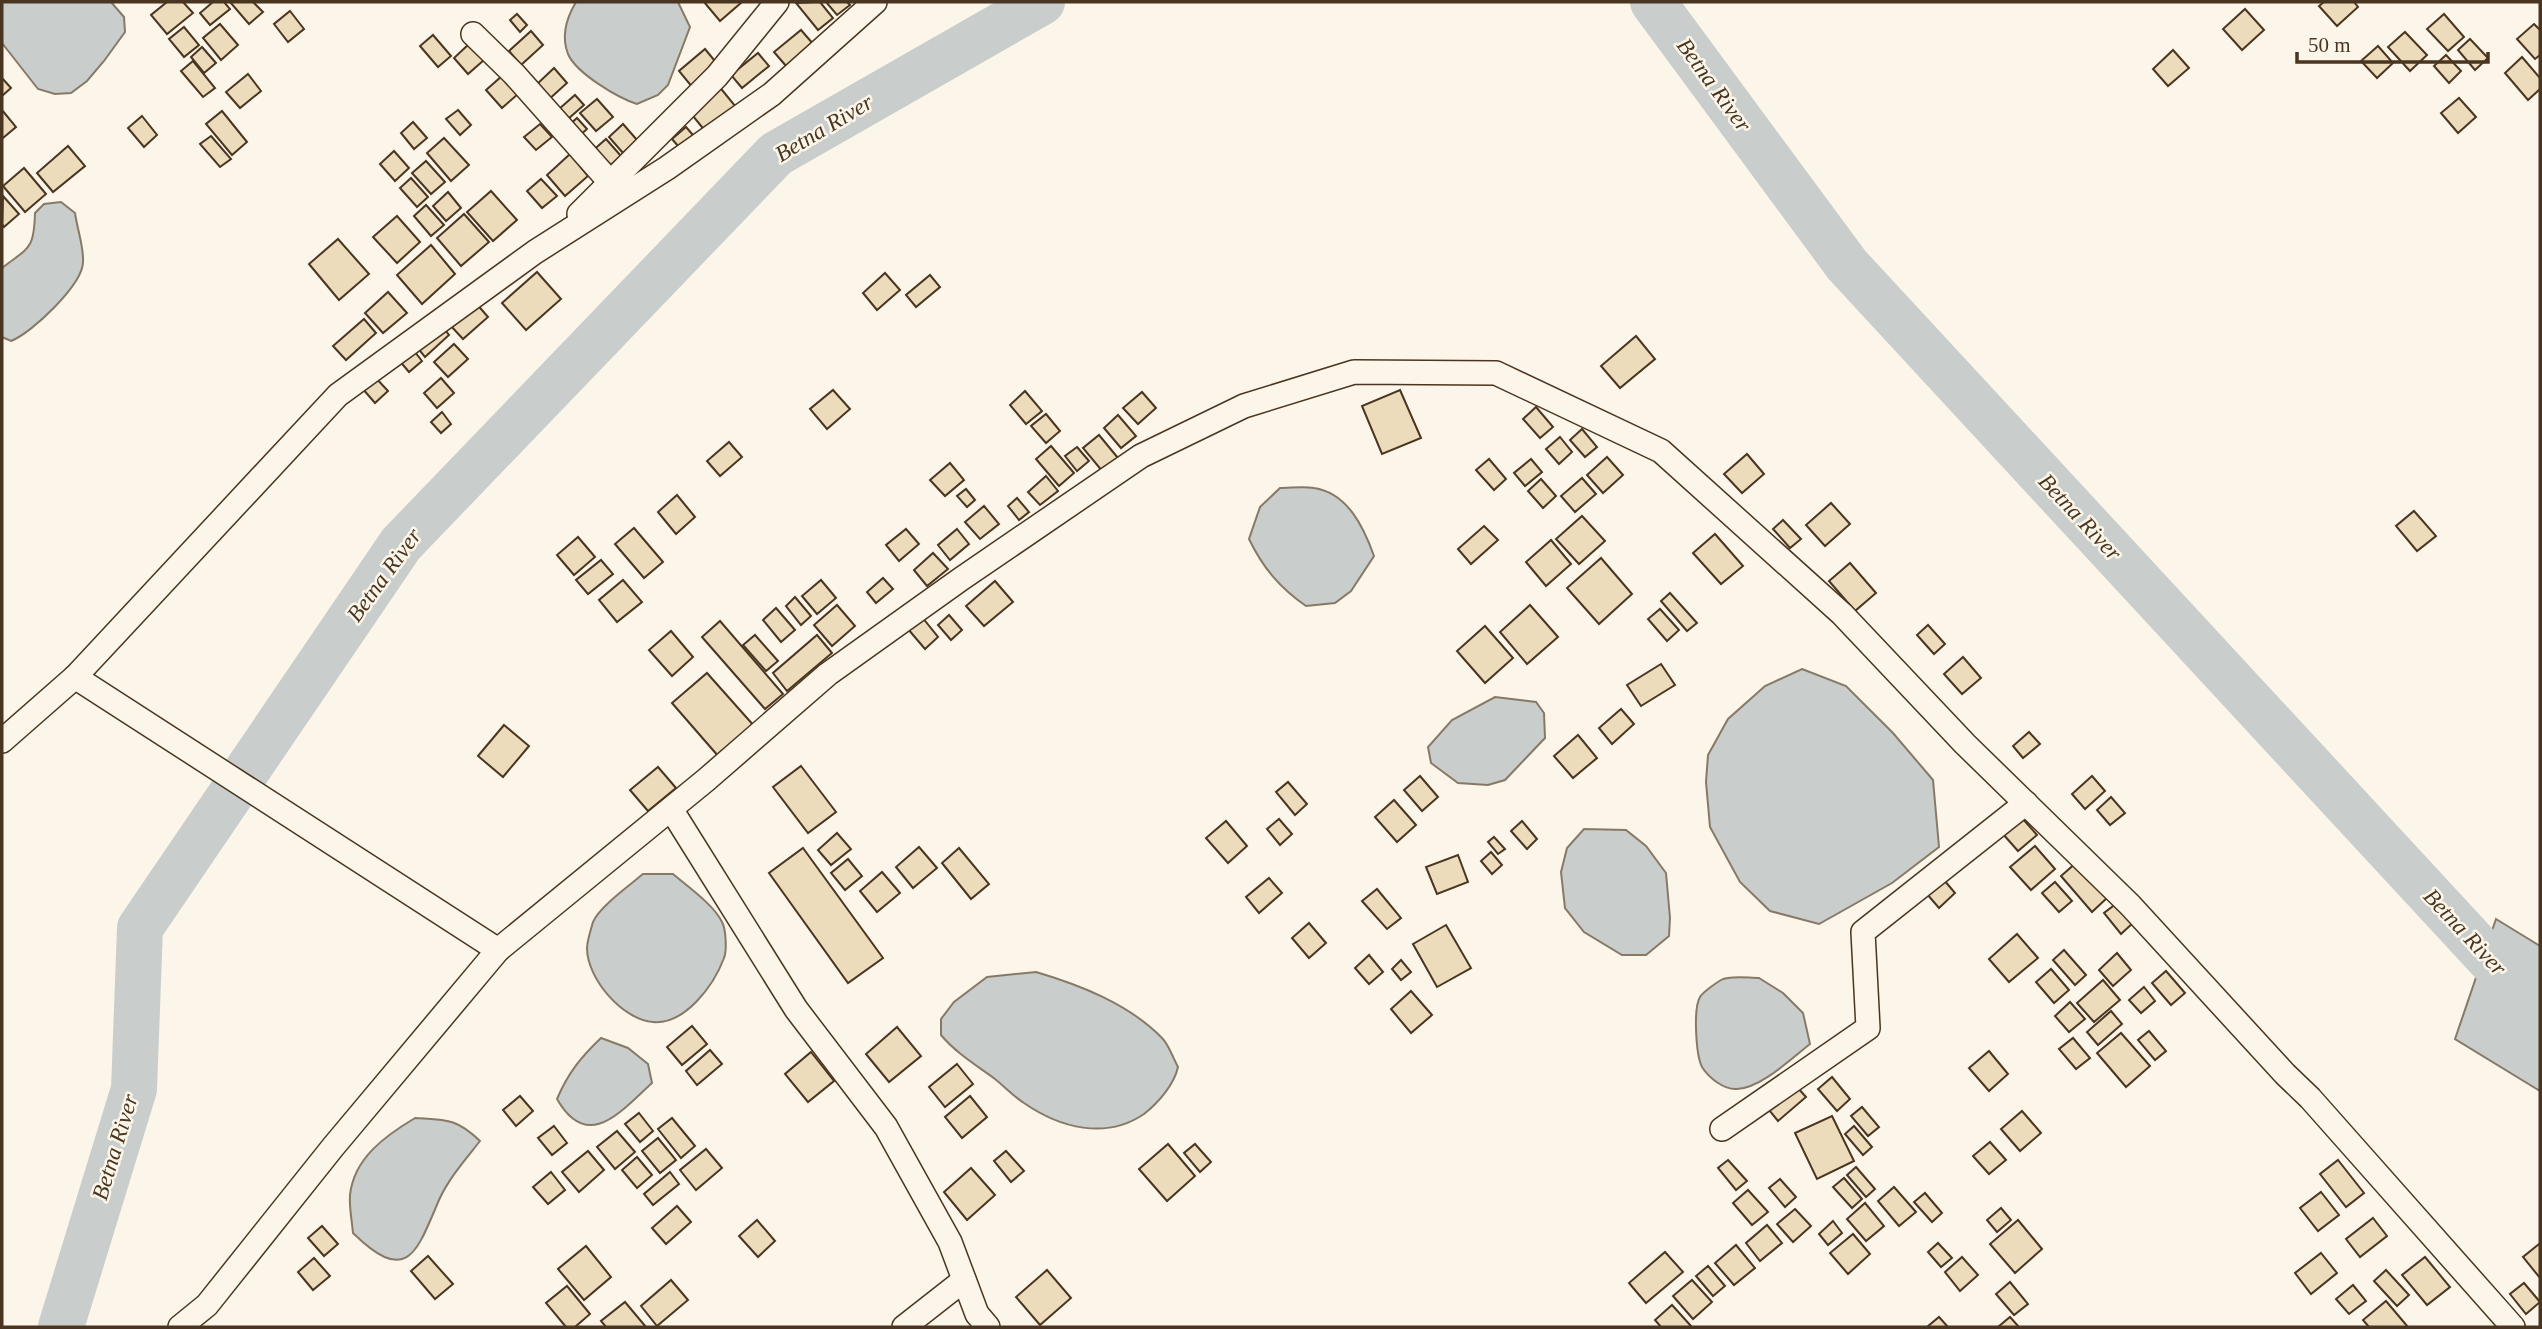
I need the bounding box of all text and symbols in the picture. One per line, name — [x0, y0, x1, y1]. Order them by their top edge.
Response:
scale bar — [2297, 21, 2488, 65]
water label: Betna River — [1672, 33, 1757, 137]
text: 50 m — [2308, 33, 2351, 57]
water label: Betna River — [771, 89, 878, 167]
water label: Betna River — [2034, 469, 2127, 566]
water label: Betna River — [342, 523, 427, 627]
water label: Betna River — [2419, 884, 2512, 981]
water label: Betna River — [87, 1090, 143, 1203]

